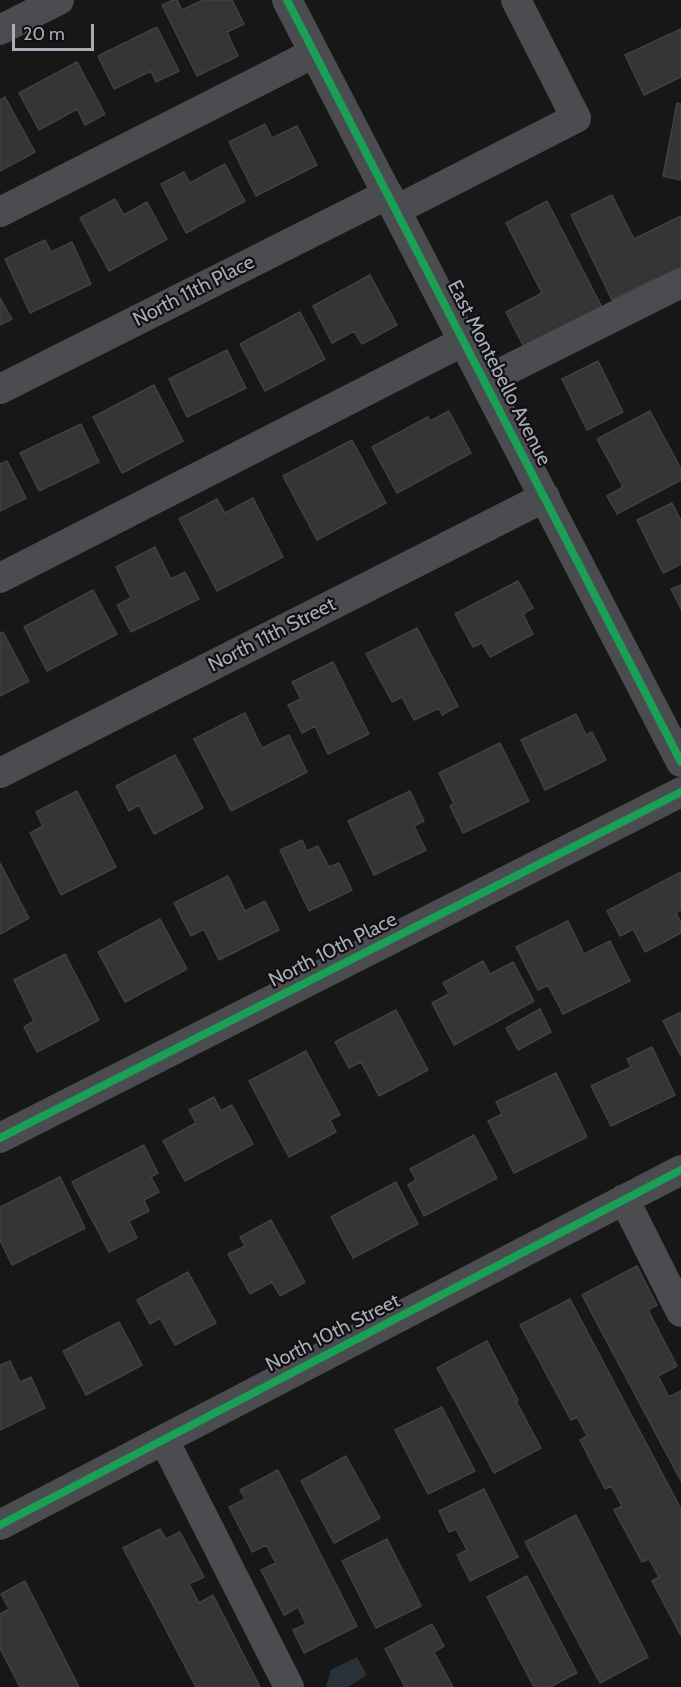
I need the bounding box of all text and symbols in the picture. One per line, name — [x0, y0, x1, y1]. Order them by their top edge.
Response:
scale bar — [15, 12, 98, 50]
text: 20 m — [23, 23, 65, 45]
street label: North 11th Place — [129, 250, 259, 332]
street label: East Montebello Avenue — [442, 276, 556, 470]
street label: North 11th Street — [204, 593, 340, 677]
street label: North 10th Place — [265, 907, 401, 993]
street label: North 10th Street — [262, 1289, 404, 1377]

